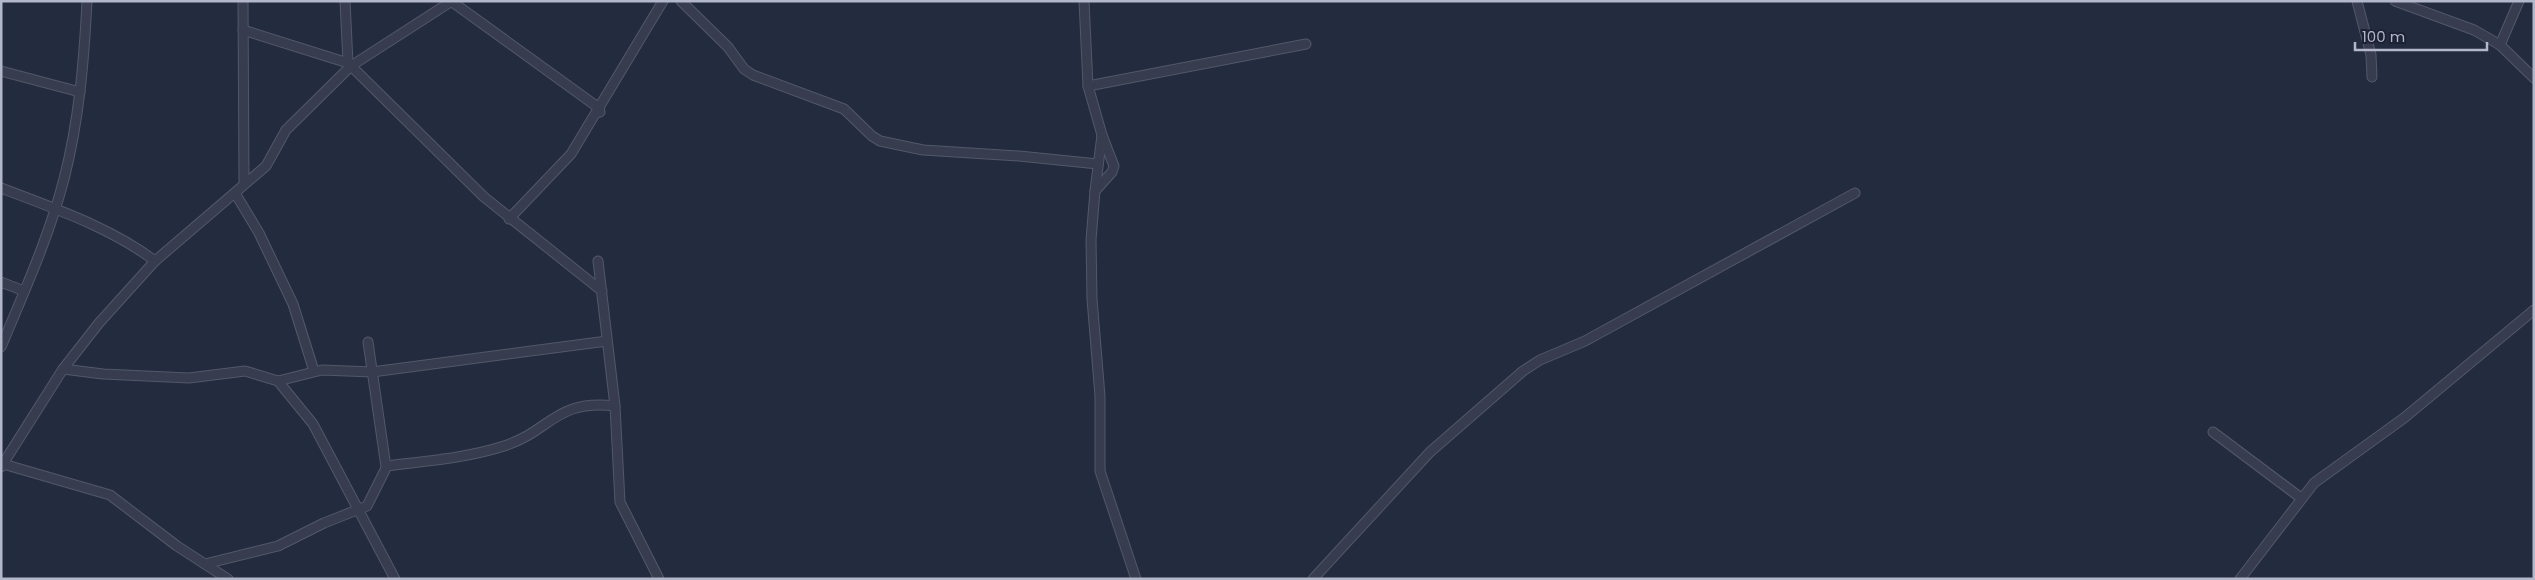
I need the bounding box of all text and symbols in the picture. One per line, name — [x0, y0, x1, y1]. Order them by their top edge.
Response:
scale bar — [2355, 20, 2488, 52]
text: 100 m — [2362, 26, 2405, 47]

